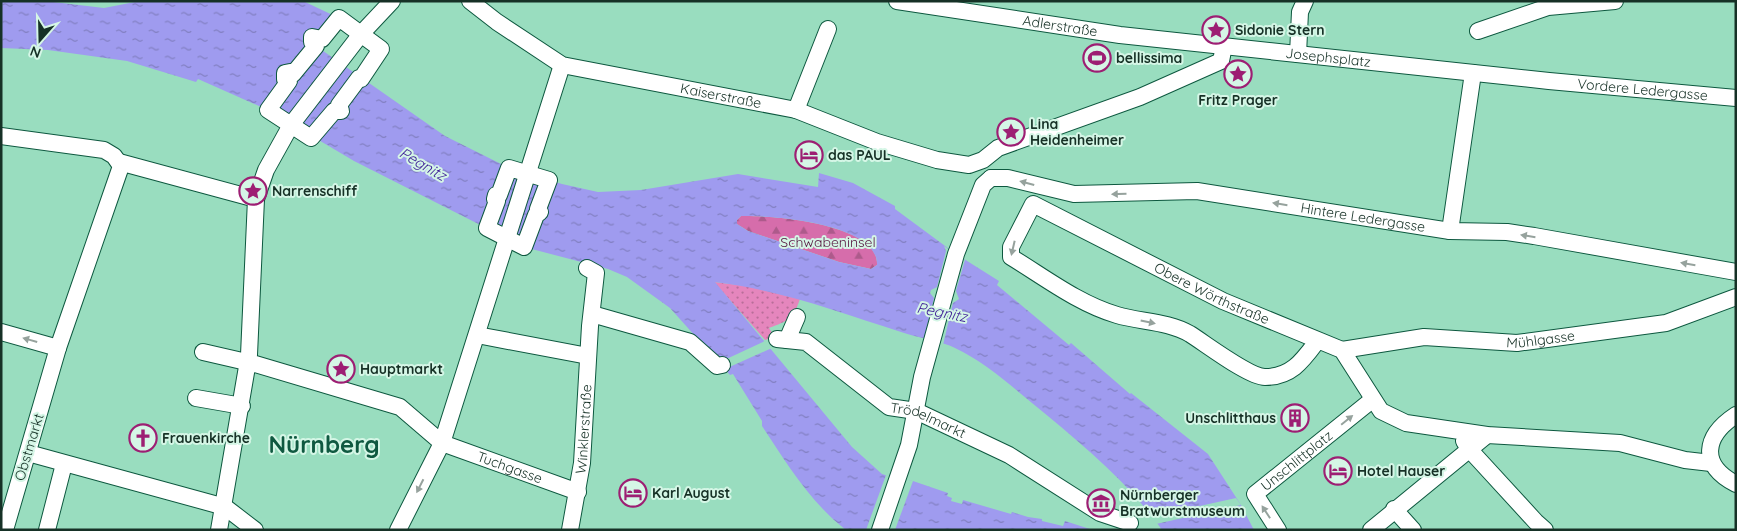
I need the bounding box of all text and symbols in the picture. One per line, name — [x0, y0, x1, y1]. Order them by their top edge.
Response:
street label: Adlerstraße — [1021, 11, 1099, 40]
north arrow — [15, 15, 65, 65]
place icon: Sidonie Stern — [1201, 15, 1231, 45]
place label: Sidonie Stern — [1235, 21, 1325, 39]
text: N — [28, 42, 43, 62]
sports icon: bellissima — [1082, 43, 1112, 73]
street label: Josephsplatz — [1285, 44, 1372, 71]
place label: bellissima — [1116, 49, 1182, 67]
place icon: Fritz Prager — [1223, 59, 1253, 89]
street label: Vordere Ledergasse — [1577, 75, 1709, 104]
street label: Kaiserstraße — [679, 79, 763, 112]
place label: Fritz Prager — [1198, 91, 1278, 109]
place label: Lina Heidenheimer — [1030, 115, 1124, 149]
place icon: Lina Heidenheimer — [996, 117, 1026, 147]
hotel icon: das PAUL — [794, 140, 824, 170]
water label: Pegnitz — [396, 143, 451, 186]
place label: das PAUL — [828, 146, 891, 164]
place icon: Narrenschiff — [238, 176, 268, 206]
one-way arrow — [1020, 179, 1035, 187]
place label: Narrenschiff — [272, 182, 358, 200]
one-way arrow — [1110, 190, 1126, 198]
street label: Hintere Ledergasse — [1299, 199, 1427, 236]
one-way arrow — [1272, 200, 1288, 208]
one-way arrow — [1519, 231, 1535, 239]
park label: Schwabeninsel — [780, 233, 876, 251]
one-way arrow — [1009, 240, 1017, 255]
street label: Obere Wörthstraße — [1151, 258, 1272, 328]
one-way arrow — [1679, 259, 1695, 267]
water label: Pegnitz — [915, 298, 970, 327]
one-way arrow — [1140, 318, 1156, 326]
street label: Mühlgasse — [1506, 326, 1576, 352]
one-way arrow — [22, 335, 37, 343]
place icon: Hauptmarkt — [326, 354, 356, 384]
place label: Hauptmarkt — [360, 360, 443, 378]
street label: Winklerstraße — [571, 384, 596, 475]
street label: Trödelmarkt — [889, 398, 969, 442]
building icon: Unschlitthaus — [1280, 403, 1310, 433]
place label: Unschlitthaus — [1185, 409, 1276, 427]
street label: Obstmarkt — [10, 411, 48, 483]
one-way arrow — [1341, 414, 1354, 425]
church icon: Frauenkirche — [128, 423, 158, 453]
street label: Unschlittplatz — [1257, 426, 1336, 495]
place label: Frauenkirche — [162, 429, 250, 447]
district label: Nürnberg — [268, 429, 380, 459]
street label: Tuchgasse — [475, 447, 545, 487]
hotel icon: Hotel Hauser — [1323, 456, 1353, 486]
place label: Hotel Hauser — [1357, 462, 1445, 480]
hotel icon: Karl August — [618, 478, 648, 508]
one-way arrow — [416, 479, 424, 493]
place label: Karl August — [652, 484, 730, 502]
place label: Nürnberger Bratwurstmuseum — [1120, 486, 1245, 520]
museum icon: Nürnberger Bratwurstmuseum — [1086, 488, 1116, 518]
one-way arrow — [1262, 505, 1271, 518]

